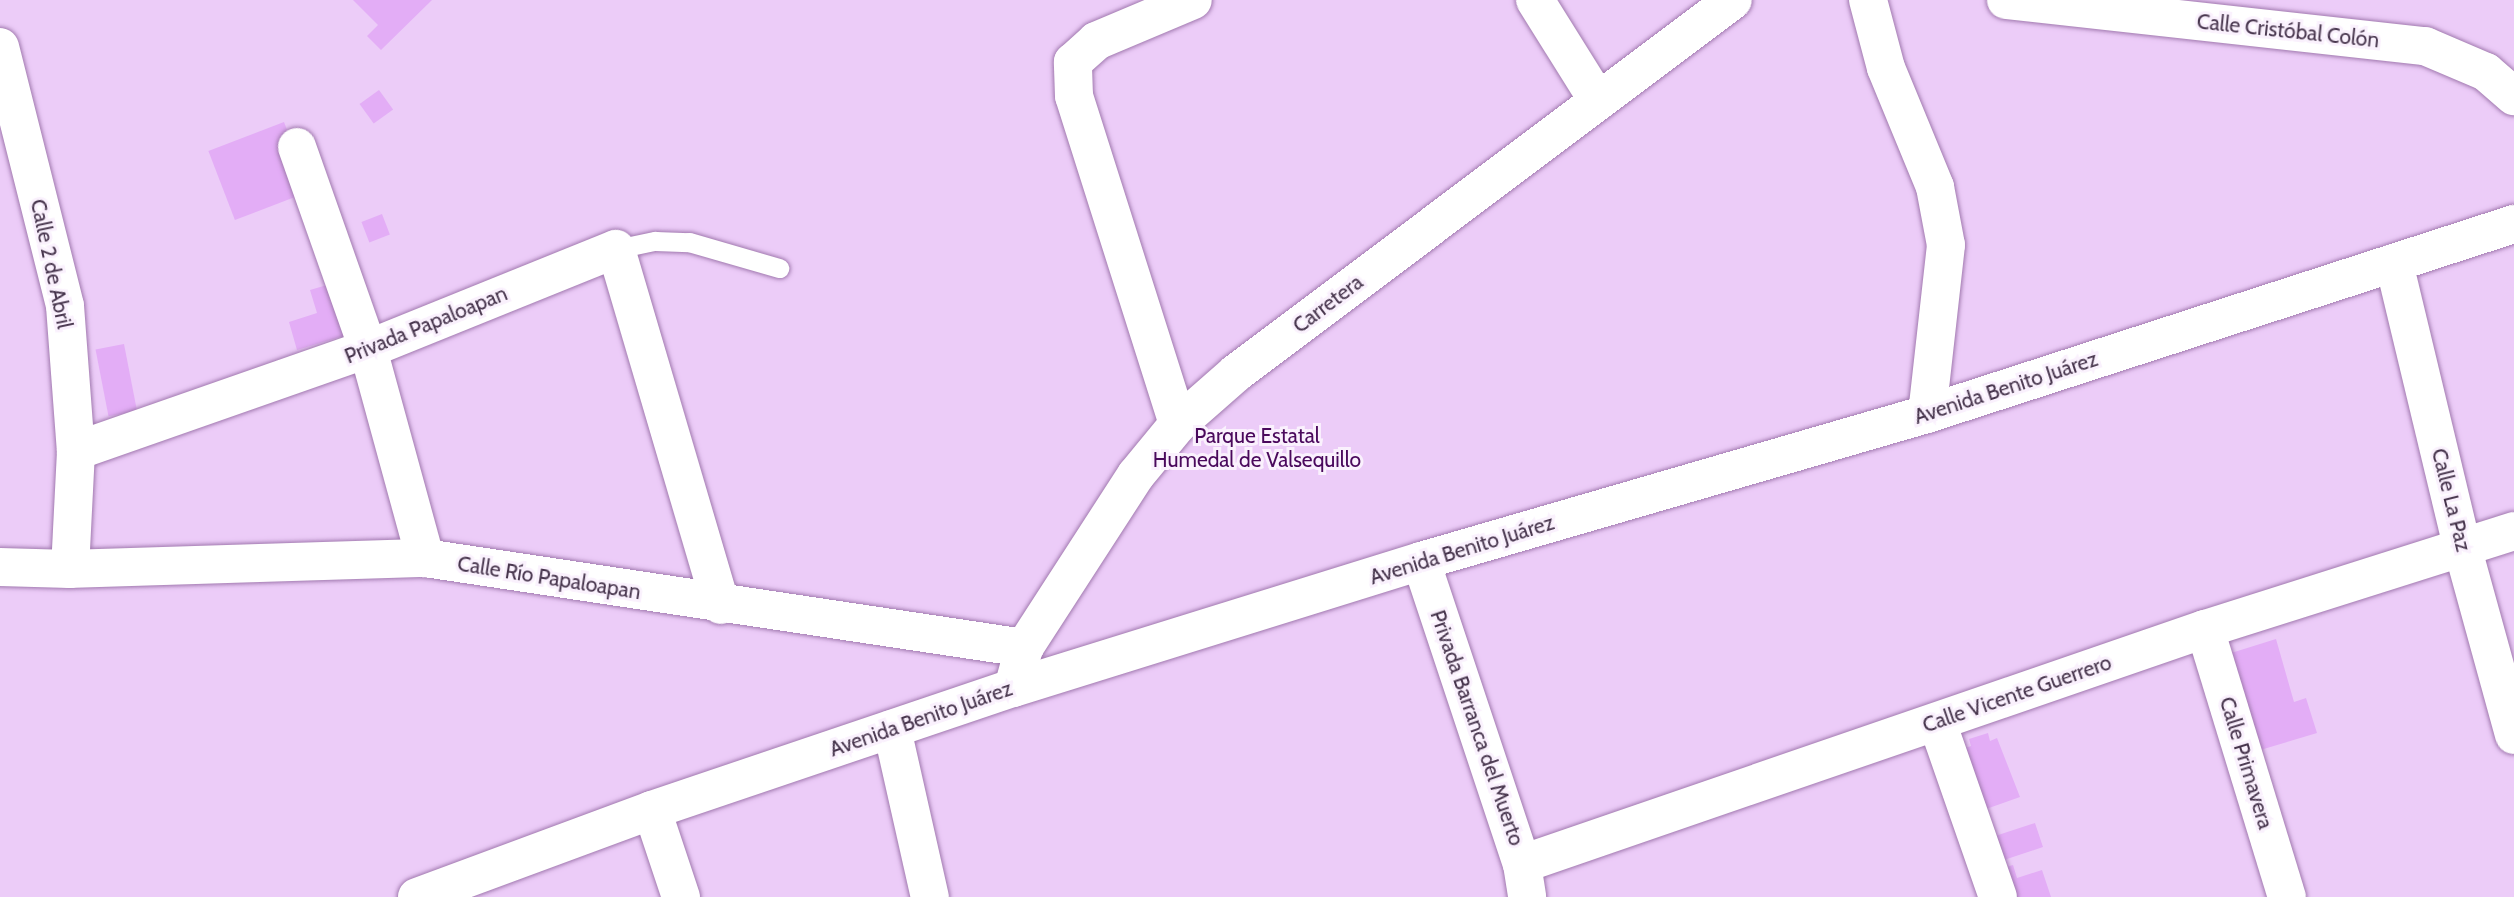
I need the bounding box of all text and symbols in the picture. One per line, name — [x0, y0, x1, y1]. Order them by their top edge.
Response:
street label: Calle Cristóbal Colón — [2196, 9, 2380, 53]
street label: Calle 2 de Abril — [25, 197, 77, 331]
street label: Carretera — [1288, 270, 1368, 338]
street label: Privada Papaloapan — [341, 281, 511, 369]
street label: Avenida Benito Juárez — [1911, 346, 2101, 430]
park label: Parque Estatal Humedal de Valsequillo — [1153, 423, 1361, 473]
street label: Calle La Paz — [2426, 446, 2476, 554]
street label: Avenida Benito Juárez — [1367, 510, 1557, 590]
street label: Calle Río Papaloapan — [456, 551, 642, 605]
street label: Privada Barranca del Muerto — [1425, 607, 1529, 849]
street label: Calle Vicente Guerrero — [1919, 650, 2115, 738]
street label: Avenida Benito Juárez — [826, 676, 1016, 762]
street label: Calle Primavera — [2214, 694, 2278, 832]

